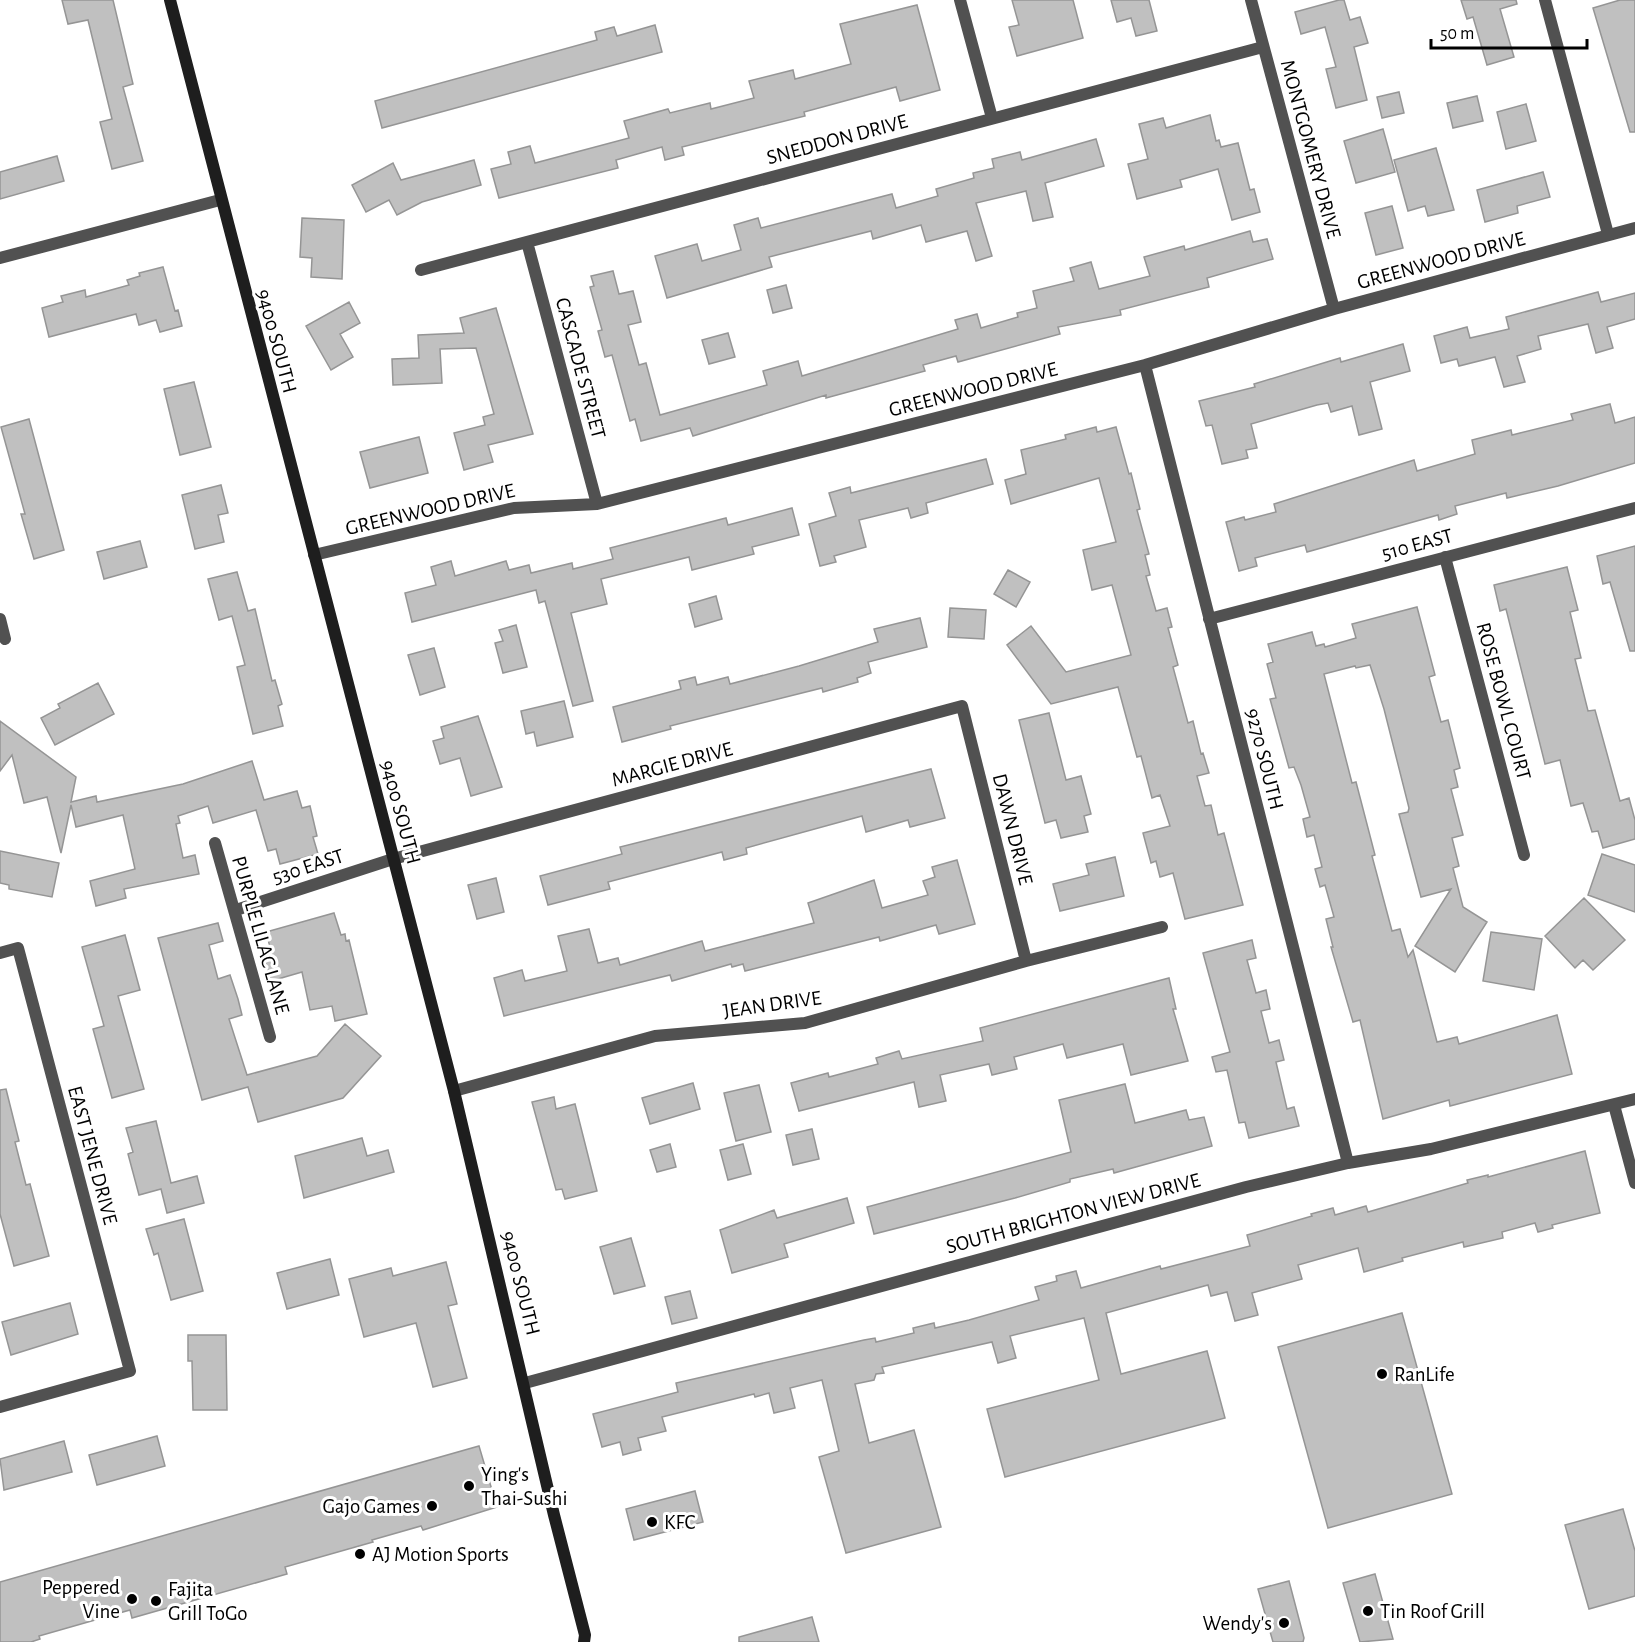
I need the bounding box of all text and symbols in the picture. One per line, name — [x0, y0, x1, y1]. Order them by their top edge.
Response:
scale bar — [1431, 12, 1587, 50]
text: 50 m — [1440, 25, 1474, 43]
street label: MONTGOMERY DRIVE — [1277, 58, 1344, 241]
street label: SNEDDON DRIVE — [764, 111, 910, 168]
street label: GREENWOOD DRIVE — [1355, 228, 1527, 293]
street label: 9400 SOUTH — [253, 287, 300, 395]
street label: CASCADE STREET — [552, 295, 609, 441]
street label: GREENWOOD DRIVE — [887, 358, 1060, 421]
street label: GREENWOOD DRIVE — [343, 480, 517, 539]
street label: 510 EAST — [1379, 525, 1455, 564]
street label: ROSE BOWL COURT — [1472, 620, 1535, 782]
street label: 9270 SOUTH — [1242, 706, 1287, 812]
street label: MARGIE DRIVE — [609, 738, 735, 791]
street label: 9400 SOUTH — [377, 758, 424, 866]
street label: DAWN DRIVE — [989, 771, 1036, 887]
street label: 530 EAST — [270, 845, 347, 888]
street label: PURPLE LILAC LANE — [228, 854, 293, 1017]
street label: JEAN DRIVE — [722, 987, 823, 1022]
street label: EAST JENE DRIVE — [64, 1084, 121, 1227]
street label: SOUTH BRIGHTON VIEW DRIVE — [944, 1169, 1203, 1258]
street label: 9400 SOUTH — [497, 1229, 544, 1337]
place label: RanLife — [1394, 1364, 1455, 1385]
marker: RanLife — [1375, 1367, 1389, 1381]
place label: Ying's Thai-Sushi — [481, 1464, 568, 1509]
marker: Ying's Thai-Sushi — [462, 1479, 476, 1493]
place label: Gajo Games — [322, 1496, 420, 1517]
marker: Gajo Games — [425, 1499, 439, 1513]
place label: KFC — [664, 1512, 696, 1533]
marker: KFC — [645, 1515, 659, 1529]
place label: AJ Motion Sports — [372, 1544, 509, 1565]
marker: AJ Motion Sports — [353, 1547, 367, 1561]
place label: Peppered Vine — [42, 1577, 120, 1622]
place label: Fajita Grill ToGo — [168, 1579, 248, 1624]
marker: Peppered Vine — [125, 1592, 139, 1606]
marker: Fajita Grill ToGo — [149, 1594, 163, 1608]
place label: Tin Roof Grill — [1380, 1601, 1485, 1622]
marker: Tin Roof Grill — [1361, 1604, 1375, 1618]
place label: Wendy's — [1203, 1613, 1272, 1634]
marker: Wendy's — [1277, 1616, 1291, 1630]

